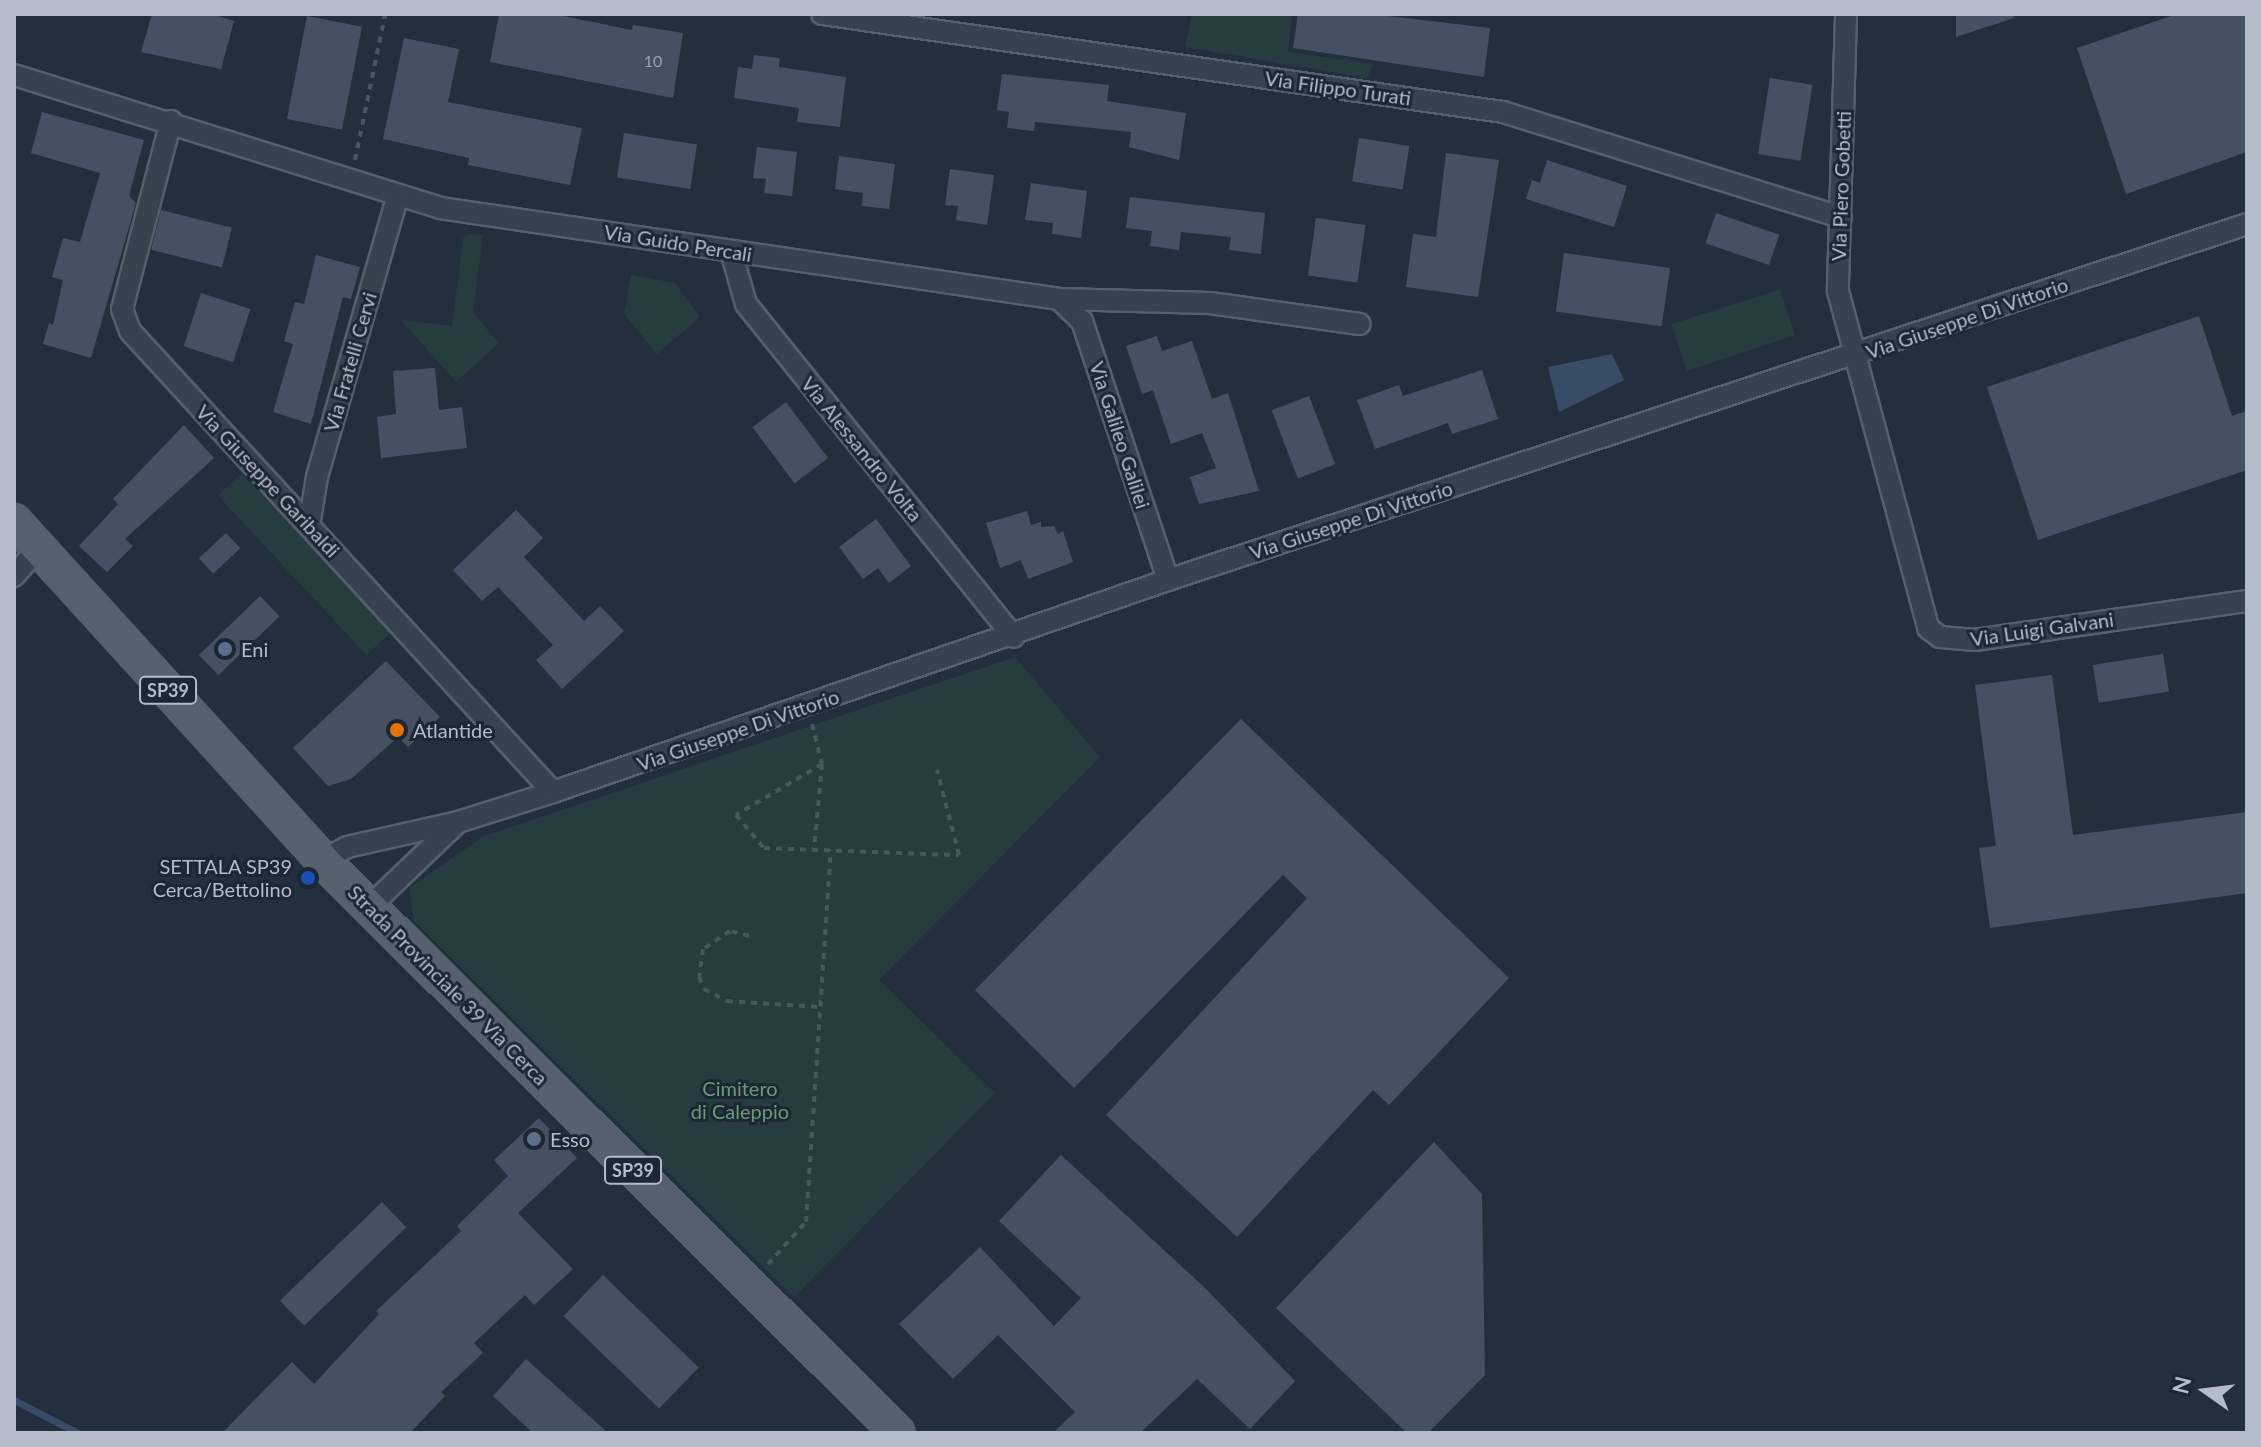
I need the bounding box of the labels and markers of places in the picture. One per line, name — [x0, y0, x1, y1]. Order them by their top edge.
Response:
place label: Eni — [241, 637, 268, 661]
marker: Eni — [216, 640, 234, 658]
place label: Atlantide — [413, 718, 493, 742]
marker: Atlantide — [388, 721, 406, 739]
place label: SETTALA SP39 Cerca/Bettolino — [153, 854, 292, 901]
marker: SETTALA SP39 Cerca/Bettolino — [299, 869, 317, 887]
place label: Esso — [550, 1127, 590, 1151]
marker: Esso — [525, 1130, 543, 1148]

